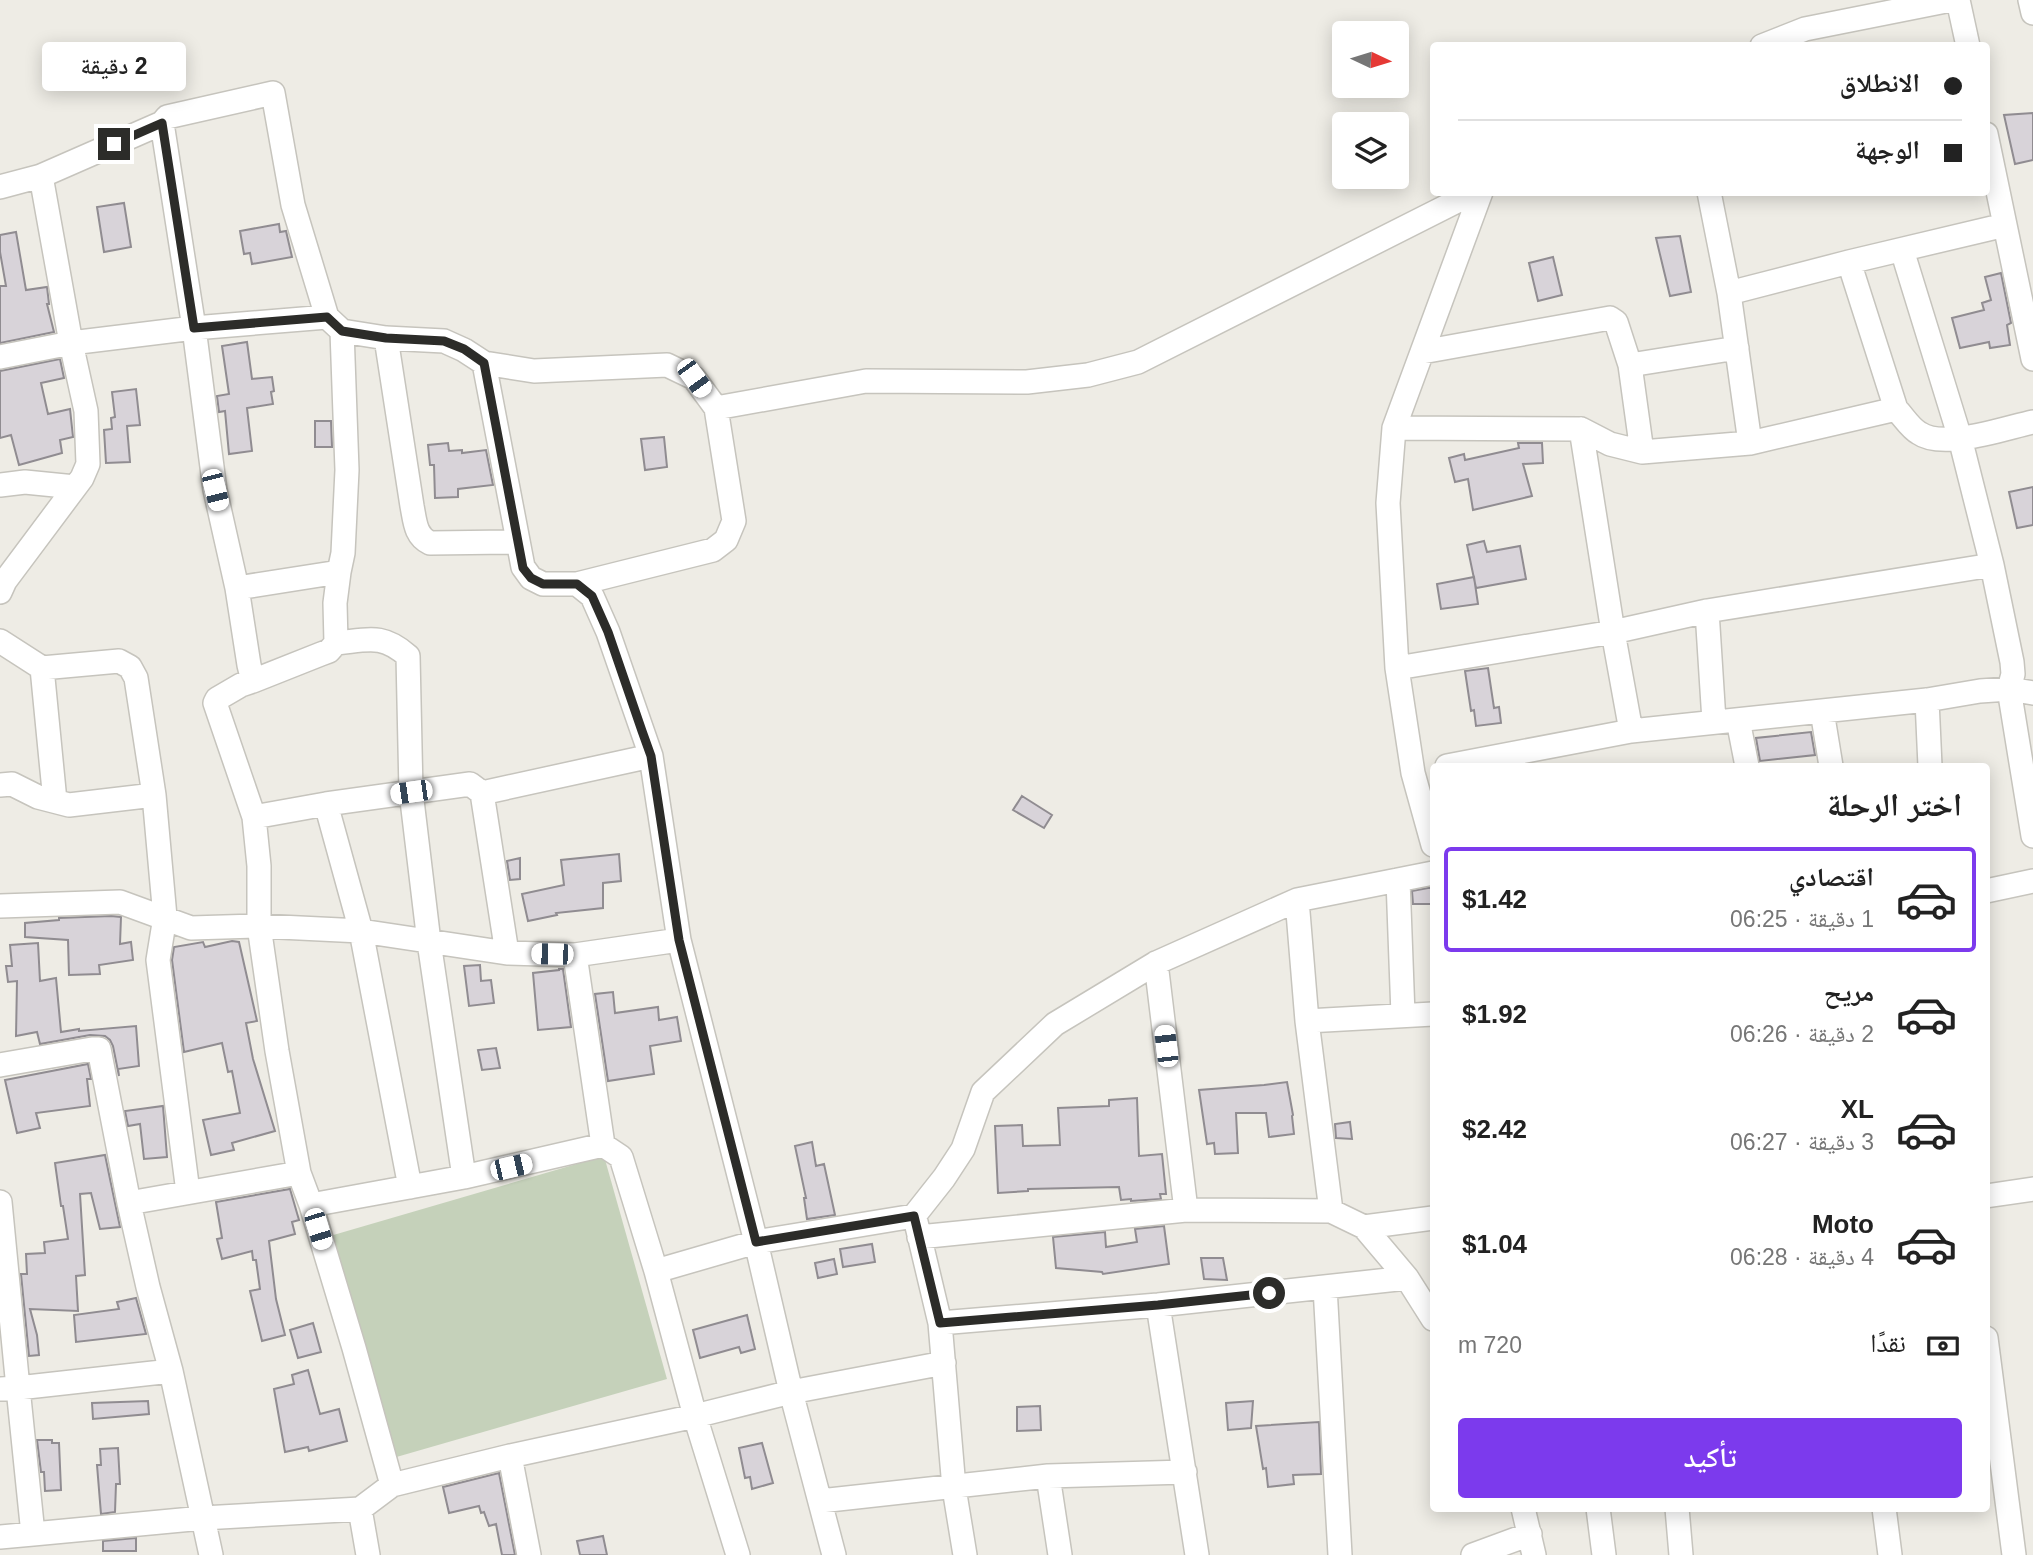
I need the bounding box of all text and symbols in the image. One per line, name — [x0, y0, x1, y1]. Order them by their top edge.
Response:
north arrow — [1332, 21, 1409, 98]
map controls — [1332, 21, 1409, 189]
callout: 2 دقيقة — [42, 43, 186, 92]
text: 2 دقيقة — [81, 53, 147, 79]
text: الانطلاق — [1840, 68, 1920, 98]
button: layers — [1332, 112, 1409, 189]
route end — [98, 128, 130, 160]
text: الوجهة — [1855, 135, 1920, 165]
car — [674, 355, 715, 401]
car — [200, 467, 231, 513]
car — [389, 779, 434, 805]
text: اختر الرحلة — [1827, 787, 1962, 823]
text: اقتصادي — [1789, 862, 1874, 892]
icon: car — [1895, 868, 1958, 931]
text: $1.42 — [1462, 884, 1527, 914]
text: 1 دقيقة · 06:25 — [1730, 906, 1874, 932]
car — [531, 943, 574, 965]
text: مريح — [1824, 977, 1874, 1007]
icon: car — [1895, 983, 1958, 1046]
text: $1.92 — [1462, 999, 1527, 1029]
text: 2 دقيقة · 06:26 — [1730, 1021, 1874, 1047]
car — [1154, 1024, 1179, 1068]
text: XL — [1841, 1094, 1874, 1124]
icon: car — [1895, 1098, 1958, 1161]
text: $2.42 — [1462, 1114, 1527, 1144]
text: 3 دقيقة · 06:27 — [1730, 1129, 1874, 1155]
car — [489, 1152, 534, 1182]
car — [302, 1206, 335, 1252]
text: Moto — [1812, 1209, 1874, 1239]
icon: car — [1895, 1213, 1958, 1276]
text: $1.04 — [1462, 1229, 1527, 1259]
text: 4 دقيقة · 06:28 — [1730, 1244, 1874, 1270]
route start — [1253, 1277, 1285, 1309]
icon: cash — [1924, 1327, 1962, 1365]
text: نقدًا — [1870, 1328, 1906, 1358]
text: 720 m — [1458, 1332, 1522, 1358]
button: تأكيد — [1458, 1418, 1962, 1498]

